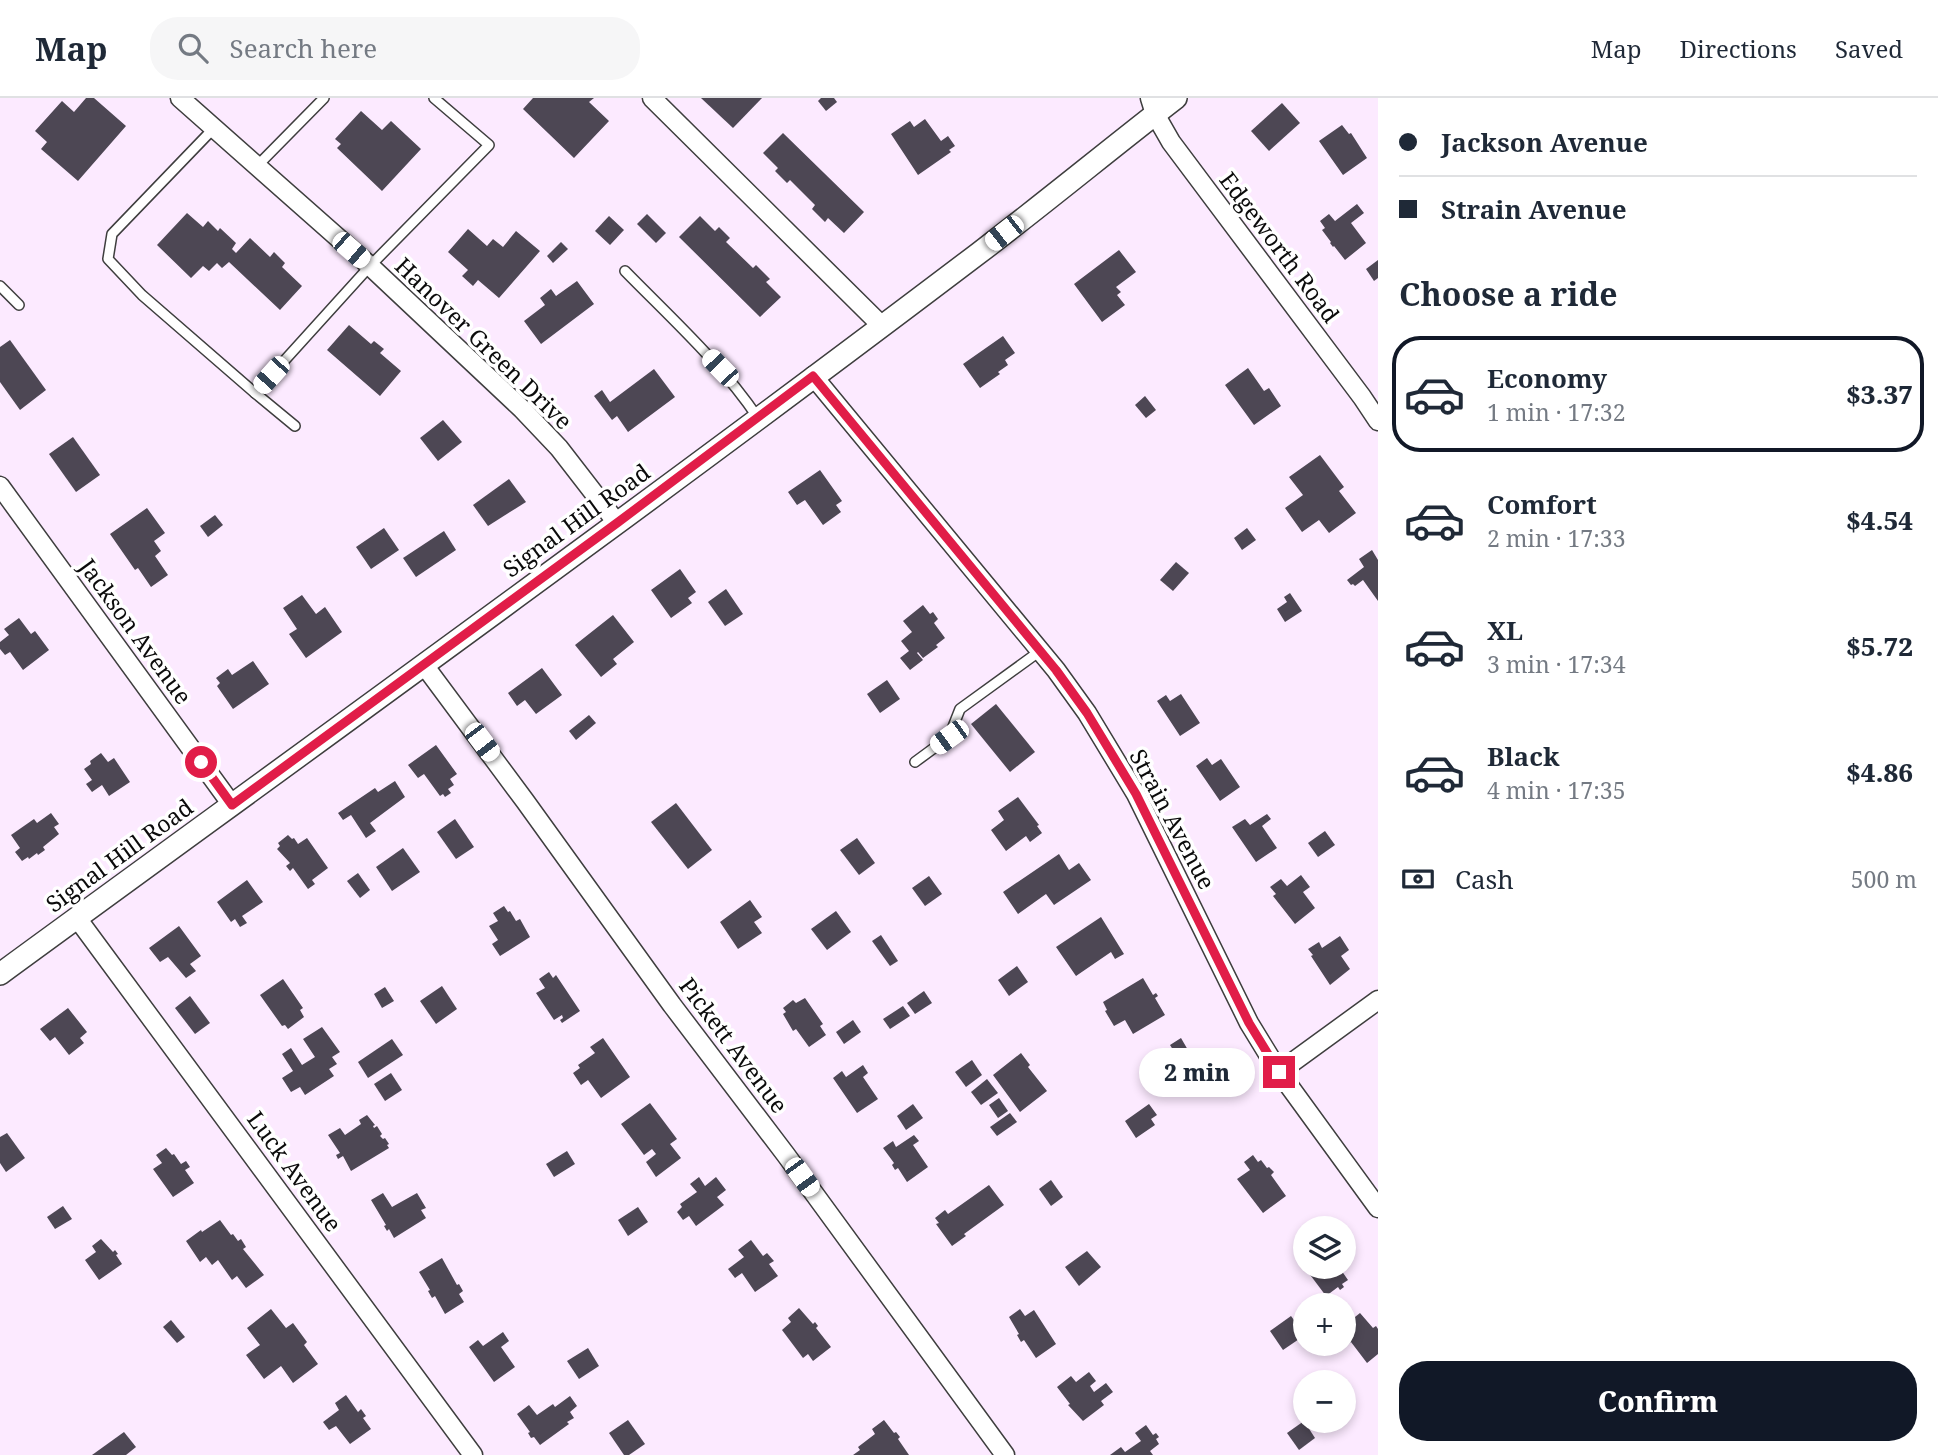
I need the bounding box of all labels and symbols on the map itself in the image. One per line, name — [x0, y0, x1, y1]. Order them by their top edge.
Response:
street label: Edgeworth Road — [1213, 165, 1347, 329]
car — [981, 212, 1028, 254]
car — [329, 228, 374, 272]
street label: Hanover Green Drive — [388, 250, 580, 436]
car — [698, 346, 743, 390]
car — [250, 352, 293, 398]
street label: Signal Hill Road — [496, 456, 656, 584]
street label: Jackson Avenue — [72, 551, 200, 710]
car — [926, 716, 973, 758]
car — [461, 719, 504, 765]
street label: Strain Avenue — [1123, 743, 1223, 895]
route start — [185, 746, 217, 778]
street label: Signal Hill Road — [39, 791, 199, 919]
street label: Pickett Avenue — [672, 971, 796, 1119]
callout: 2 min — [1139, 1048, 1254, 1096]
route end — [1263, 1056, 1295, 1088]
street label: Luck Avenue — [240, 1104, 350, 1238]
car — [782, 1154, 823, 1200]

